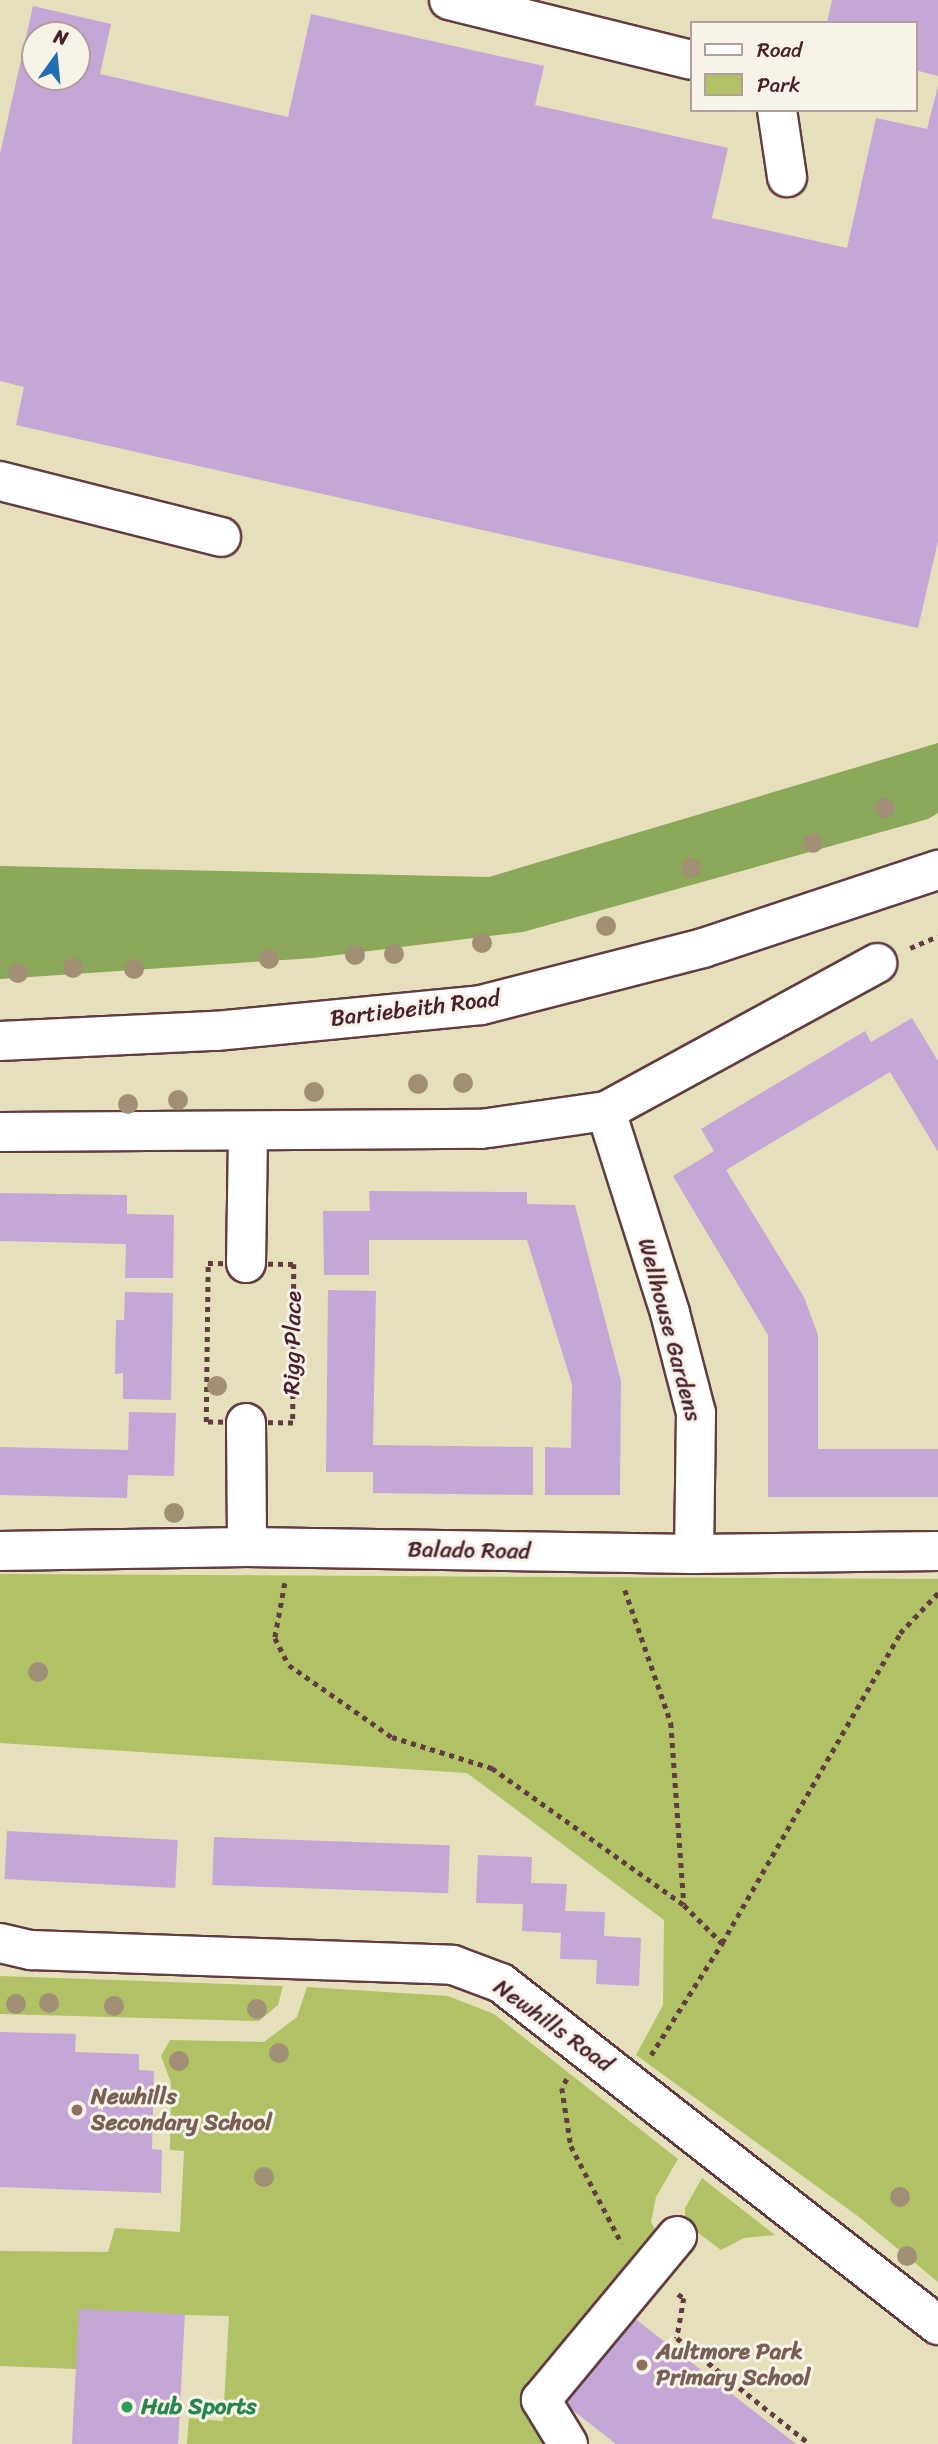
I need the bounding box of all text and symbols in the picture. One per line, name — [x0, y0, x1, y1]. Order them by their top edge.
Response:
text: N — [50, 20, 72, 55]
north arrow — [21, 21, 91, 91]
legend — [690, 21, 917, 112]
text: Road — [757, 31, 802, 69]
text: Park — [757, 66, 800, 104]
street label: Bartiebeith Road — [329, 985, 501, 1033]
street label: Wellhouse Gardens — [631, 1235, 707, 1425]
street label: Rigg Place — [278, 1290, 308, 1396]
street label: Balado Road — [407, 1536, 531, 1566]
street label: Newhills Road — [488, 1973, 618, 2079]
place label: Newhills Secondary School — [91, 2083, 272, 2137]
marker: Newhills Secondary School — [69, 2102, 85, 2118]
place label: Aultmore Park Primary School — [656, 2338, 810, 2392]
marker: Aultmore Park Primary School — [634, 2357, 650, 2373]
place label: Hub Sports — [141, 2393, 256, 2421]
marker: Hub Sports — [119, 2399, 135, 2415]

